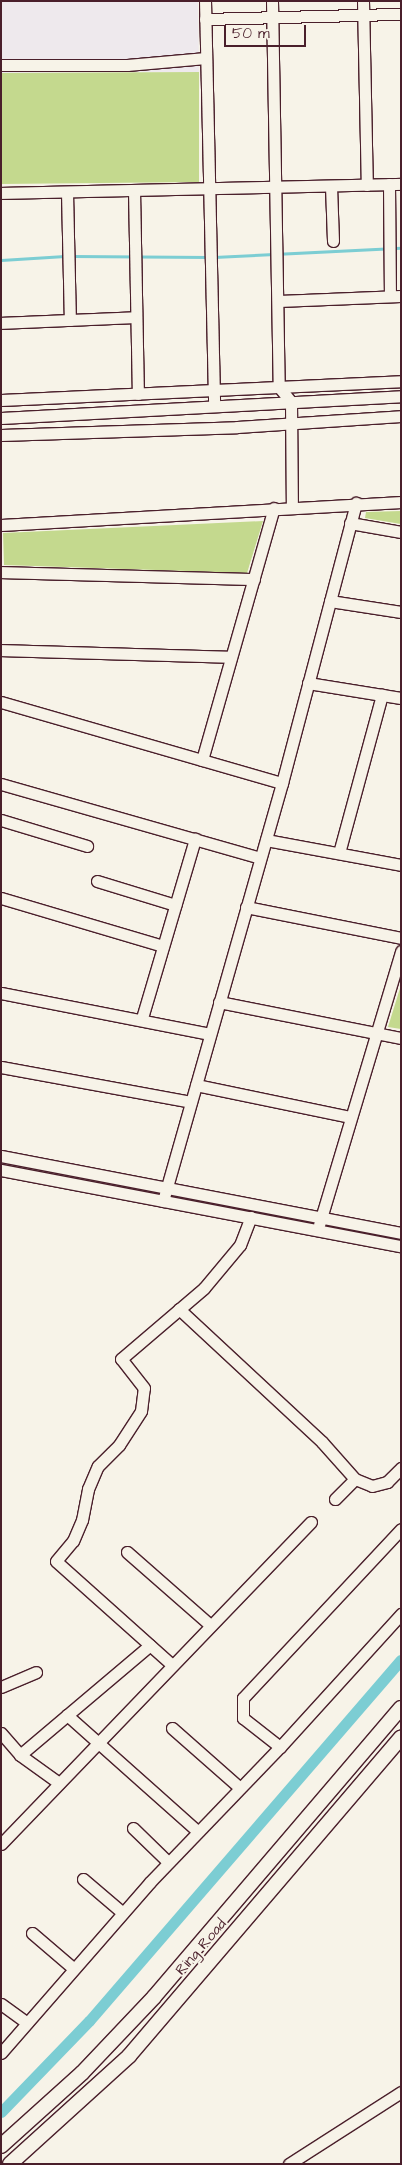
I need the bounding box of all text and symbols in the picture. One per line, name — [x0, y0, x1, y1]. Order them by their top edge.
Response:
scale bar — [227, 15, 310, 47]
text: 50 m — [232, 23, 270, 44]
street label: Ring Road — [172, 1915, 230, 1979]

